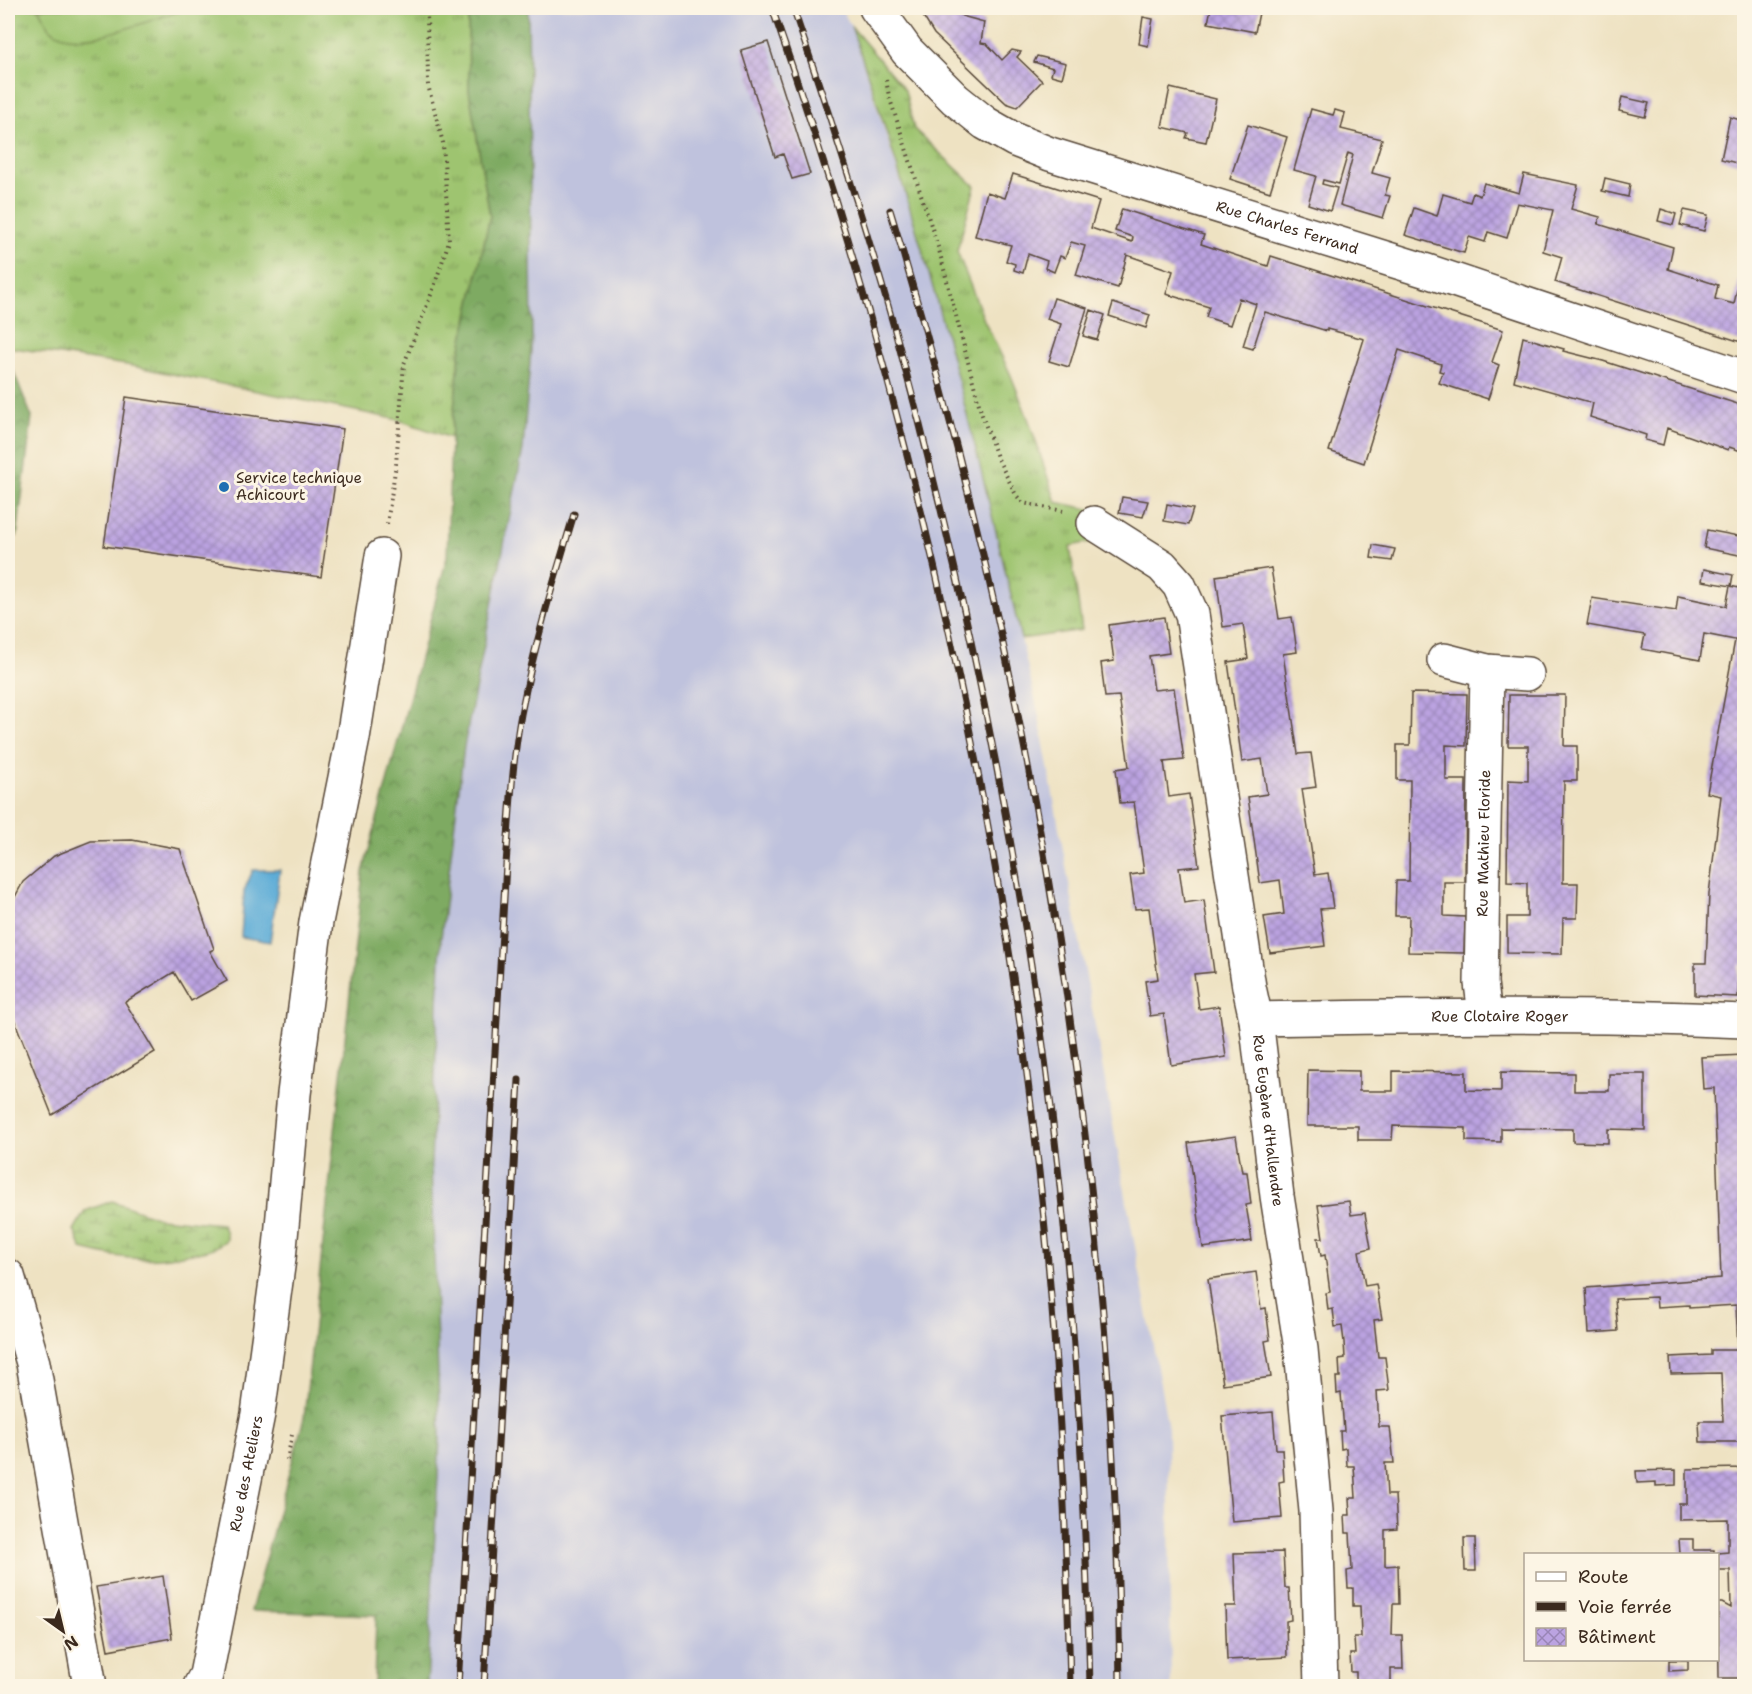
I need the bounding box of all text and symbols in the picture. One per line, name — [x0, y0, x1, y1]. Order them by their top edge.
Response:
street label: Rue Charles Ferrand — [1214, 196, 1362, 259]
place label: Service technique Achicourt — [236, 468, 362, 505]
marker: Service technique Achicourt — [217, 480, 231, 494]
street label: Rue Mathieu Floride — [1472, 769, 1495, 917]
street label: Rue Clotaire Roger — [1431, 1006, 1569, 1027]
street label: Rue Eugène d'Hallendre — [1248, 1033, 1288, 1208]
street label: Rue des Ateliers — [225, 1413, 268, 1533]
legend — [1524, 1553, 1719, 1661]
text: Route — [1578, 1565, 1629, 1589]
text: Voie ferrée — [1578, 1595, 1672, 1619]
north arrow — [33, 1601, 93, 1661]
text: Bâtiment — [1578, 1625, 1656, 1649]
text: N — [60, 1631, 82, 1655]

